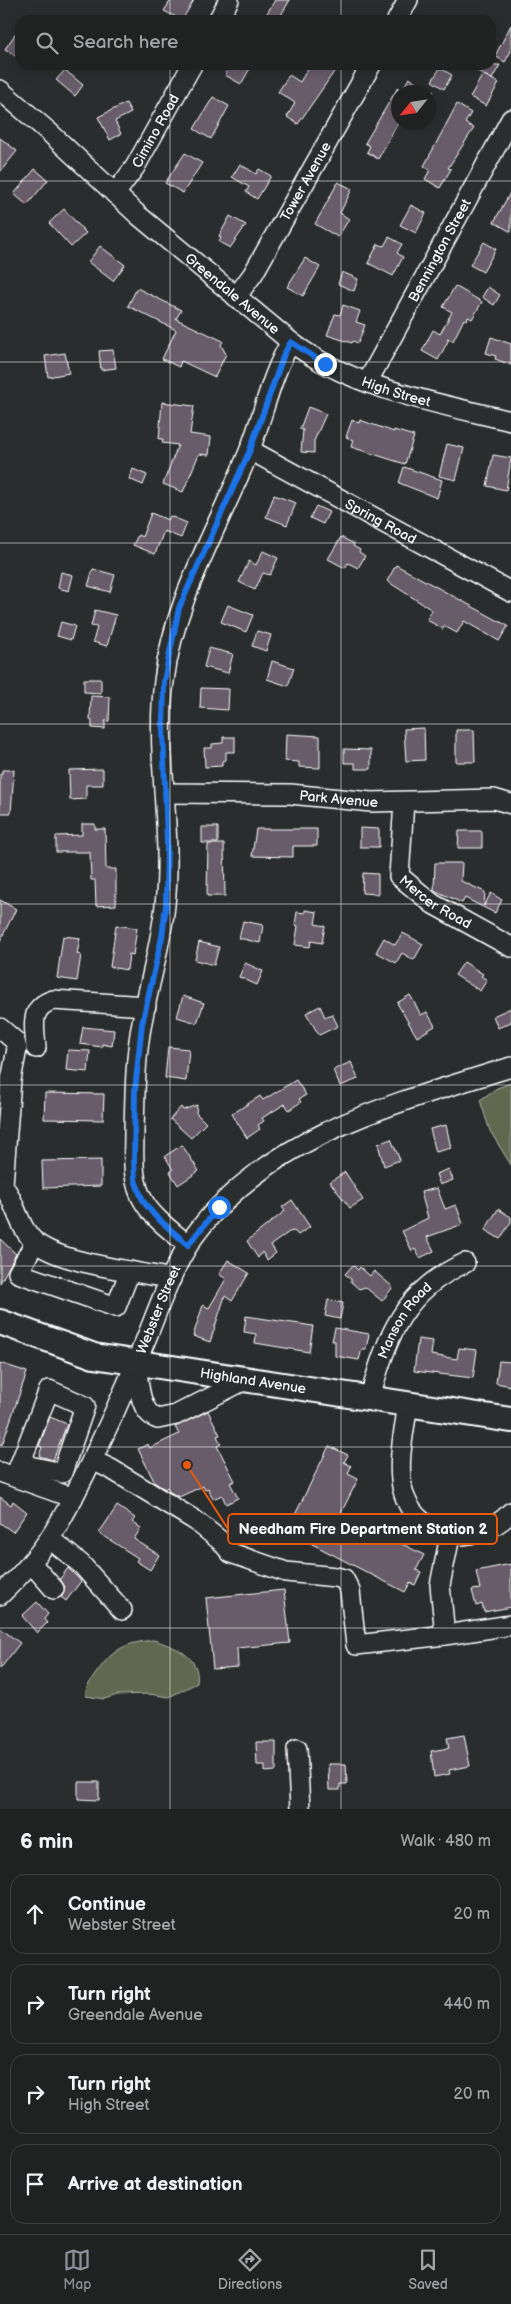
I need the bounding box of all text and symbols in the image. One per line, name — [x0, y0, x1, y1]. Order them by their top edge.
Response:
search box — [15, 15, 496, 70]
icon: search — [33, 29, 61, 57]
text: Search here — [73, 31, 178, 54]
north arrow — [391, 85, 436, 130]
street label: Cimino Road — [128, 91, 183, 171]
street label: Tower Avenue — [277, 139, 335, 224]
street label: Bennington Street — [405, 195, 475, 305]
street label: Greendale Avenue — [181, 250, 283, 338]
route end — [314, 353, 337, 376]
street label: High Street — [359, 373, 433, 411]
street label: Spring Road — [342, 495, 419, 548]
street label: Park Avenue — [299, 787, 378, 811]
street label: Mercer Road — [396, 872, 474, 932]
route start — [208, 1196, 231, 1219]
street label: Webster Street — [133, 1262, 185, 1357]
street label: Manson Road — [374, 1279, 435, 1361]
street label: Highland Avenue — [199, 1364, 307, 1397]
callout: Needham Fire Department Station 2 — [228, 1514, 497, 1544]
text: Needham Fire Department Station 2 — [239, 1520, 487, 1539]
text: 6 min — [20, 1829, 73, 1854]
text: Walk · 480 m — [400, 1832, 491, 1851]
text: Continue — [68, 1893, 146, 1916]
icon: ahead — [21, 1900, 49, 1928]
text: 20 m — [454, 1905, 490, 1924]
text: Webster Street — [68, 1916, 176, 1935]
text: Turn right — [68, 1983, 151, 2006]
icon: right — [21, 1990, 49, 2018]
text: 440 m — [444, 1995, 490, 2014]
text: Greendale Avenue — [68, 2006, 203, 2025]
text: Turn right — [68, 2073, 151, 2096]
icon: right — [21, 2080, 49, 2108]
text: 20 m — [454, 2085, 490, 2104]
text: High Street — [68, 2096, 149, 2115]
icon: arrive — [21, 2170, 49, 2198]
text: Arrive at destination — [68, 2173, 243, 2196]
tab: Map — [63, 2246, 91, 2293]
tab: Directions — [218, 2246, 282, 2293]
tab: Saved — [408, 2246, 448, 2293]

